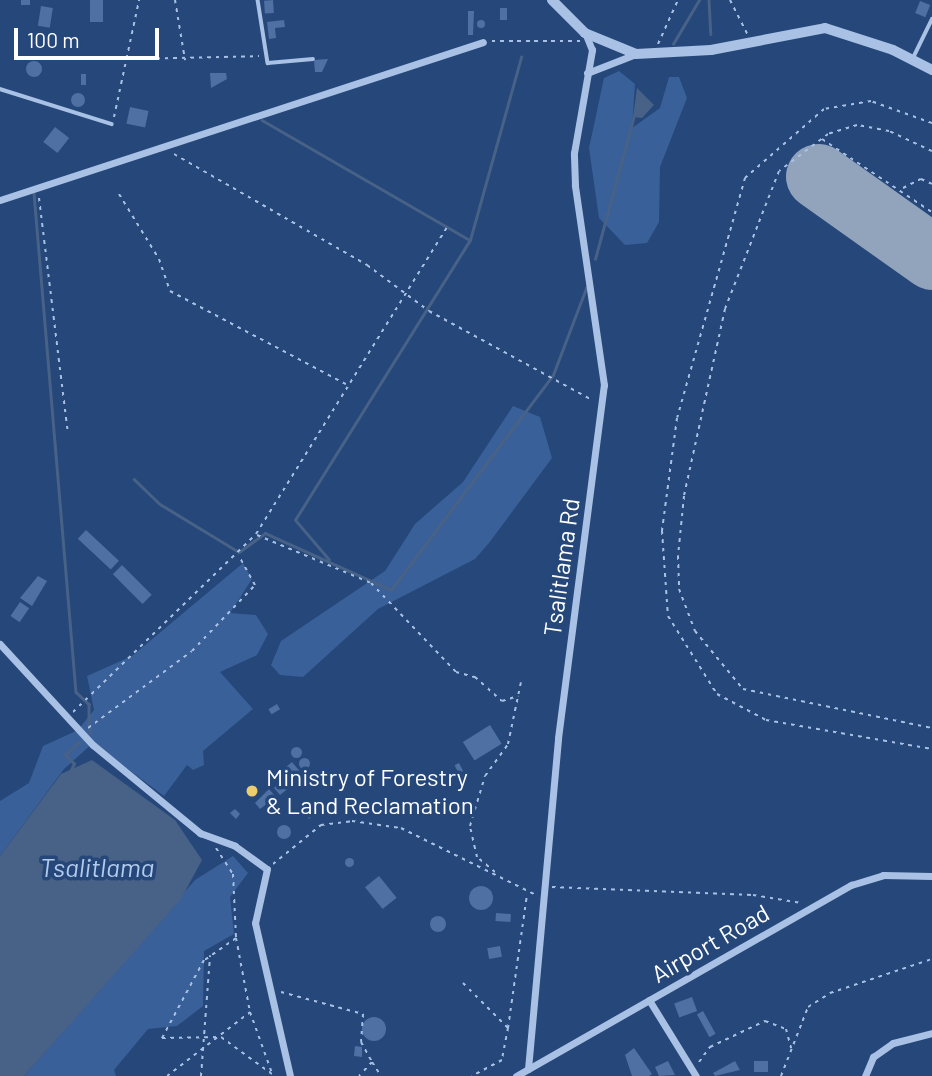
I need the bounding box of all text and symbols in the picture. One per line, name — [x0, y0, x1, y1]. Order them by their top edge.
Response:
scale bar — [18, 14, 163, 58]
text: 100 m — [27, 27, 80, 52]
street label: Tsalitlama Rd — [537, 496, 585, 638]
place label: Ministry of Forestry & Land Reclamation — [266, 763, 474, 819]
marker: Ministry of Forestry & Land Reclamation — [244, 783, 260, 799]
water label: Tsalitlama — [40, 851, 154, 883]
street label: Airport Road — [646, 898, 774, 988]

